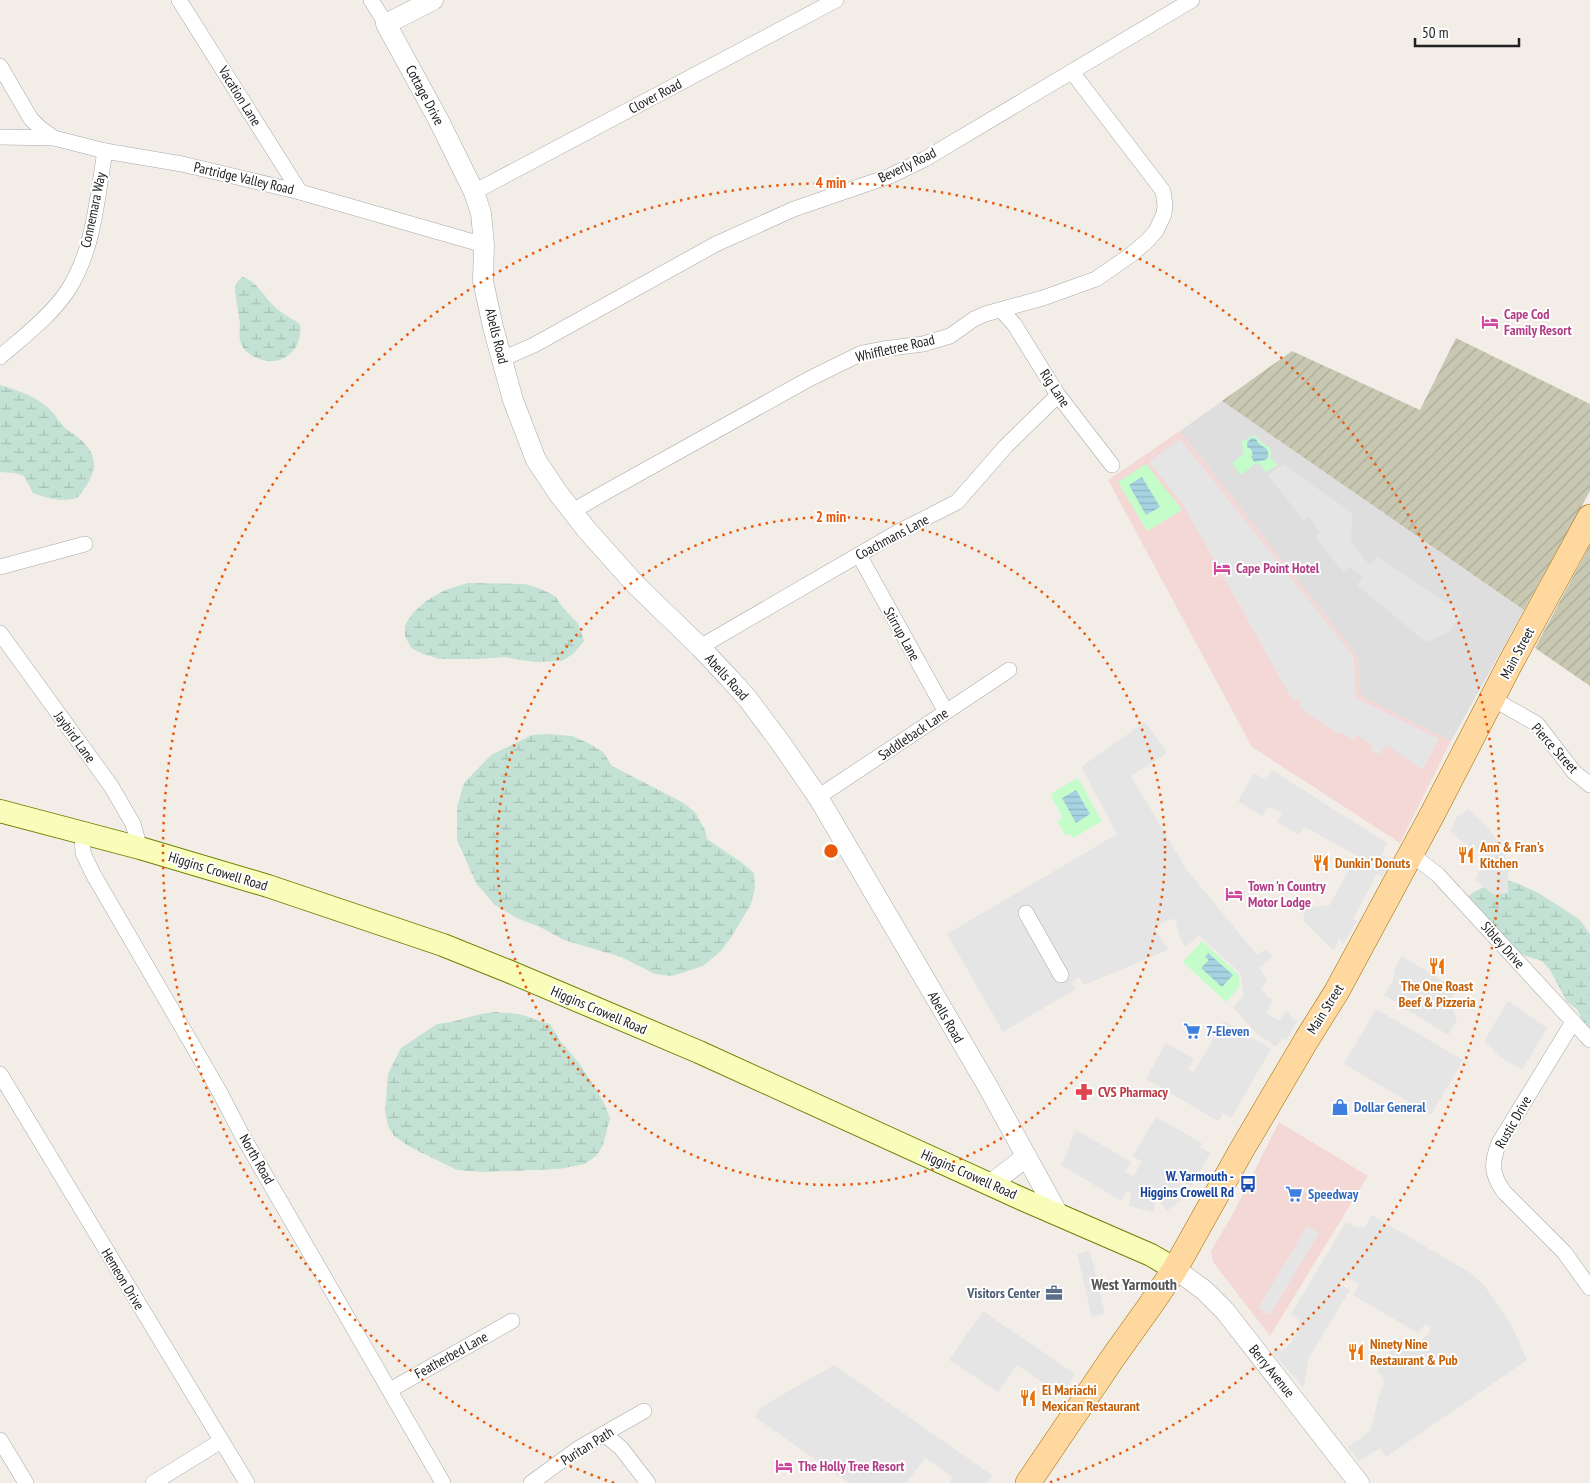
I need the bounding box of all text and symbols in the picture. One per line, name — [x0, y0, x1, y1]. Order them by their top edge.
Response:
scale bar — [1415, 15, 1519, 47]
text: 50 m — [1422, 23, 1448, 42]
street label: Vacation Lane — [214, 62, 266, 129]
street label: Cottage Drive — [402, 62, 448, 128]
street label: Clover Road — [625, 75, 685, 117]
street label: Beverly Road — [875, 143, 939, 187]
street label: Partridge Valley Road — [192, 158, 296, 198]
street label: Connemara Way — [76, 170, 110, 249]
text: 4 min — [816, 173, 846, 192]
place label: Cape Cod Family Resort — [1504, 305, 1572, 339]
street label: Abells Road — [481, 306, 513, 366]
hotel icon: Cape Cod Family Resort — [1480, 312, 1500, 332]
street label: Whiffletree Road — [854, 330, 936, 366]
street label: Rig Lane — [1036, 366, 1074, 411]
text: 2 min — [816, 507, 846, 526]
street label: Coachmans Lane — [852, 510, 932, 564]
hotel icon: Cape Point Hotel — [1212, 558, 1232, 578]
place label: Cape Point Hotel — [1236, 559, 1320, 577]
street label: Stirrup Lane — [880, 604, 924, 664]
street label: Main Street — [1496, 624, 1538, 682]
street label: Abells Road — [701, 650, 753, 704]
street label: Saddleback Lane — [875, 704, 952, 764]
street label: Jaybird Lane — [50, 707, 100, 766]
street label: Pierce Street — [1528, 719, 1582, 777]
place label: Ann & Fran's Kitchen — [1479, 838, 1544, 872]
centre of rings — [822, 842, 840, 860]
restaurant icon: Ann & Fran's Kitchen — [1456, 845, 1476, 865]
street label: Higgins Crowell Road — [166, 847, 270, 895]
restaurant icon: Dunkin' Donuts — [1311, 853, 1331, 873]
place label: Dunkin' Donuts — [1335, 854, 1410, 872]
place label: Town 'n Country Motor Lodge — [1248, 877, 1326, 911]
hotel icon: Town 'n Country Motor Lodge — [1224, 884, 1244, 904]
street label: Sibley Drive — [1477, 918, 1529, 972]
restaurant icon: The One Roast Beef & Pizzeria — [1427, 956, 1447, 976]
place label: The One Roast Beef & Pizzeria — [1398, 977, 1476, 1011]
street label: Main Street — [1303, 981, 1347, 1037]
street label: Higgins Crowell Road — [548, 982, 650, 1038]
street label: Abells Road — [924, 988, 968, 1046]
supermarket icon: 7-Eleven — [1182, 1021, 1202, 1041]
place label: 7-Eleven — [1206, 1022, 1249, 1040]
pharmacy icon: CVS Pharmacy — [1074, 1082, 1094, 1102]
place label: CVS Pharmacy — [1098, 1083, 1168, 1101]
street label: Rustic Drive — [1491, 1092, 1535, 1151]
shop icon: Dollar General — [1330, 1097, 1350, 1117]
place label: Dollar General — [1354, 1098, 1426, 1116]
street label: North Road — [236, 1131, 278, 1187]
street label: Higgins Crowell Road — [918, 1145, 1020, 1203]
place label: W. Yarmouth - Higgins Crowell Rd — [1140, 1167, 1234, 1201]
bus stop icon: W. Yarmouth - Higgins Crowell Rd — [1238, 1174, 1258, 1194]
supermarket icon: Speedway — [1284, 1184, 1304, 1204]
place label: Speedway — [1308, 1185, 1359, 1203]
street label: Hemeon Drive — [98, 1245, 149, 1313]
district label: West Yarmouth — [1090, 1274, 1177, 1294]
office icon: Visitors Center — [1044, 1283, 1064, 1303]
place label: Visitors Center — [966, 1284, 1041, 1302]
street label: Featherbed Lane — [411, 1327, 491, 1382]
place label: Ninety Nine Restaurant & Pub — [1370, 1335, 1458, 1369]
street label: Berry Avenue — [1245, 1341, 1299, 1401]
restaurant icon: Ninety Nine Restaurant & Pub — [1346, 1342, 1366, 1362]
place label: El Mariachi Mexican Restaurant — [1042, 1381, 1140, 1415]
restaurant icon: El Mariachi Mexican Restaurant — [1018, 1388, 1038, 1408]
street label: Puritan Path — [557, 1423, 617, 1469]
hotel icon: The Holly Tree Resort — [774, 1456, 794, 1476]
place label: The Holly Tree Resort — [798, 1457, 904, 1475]

